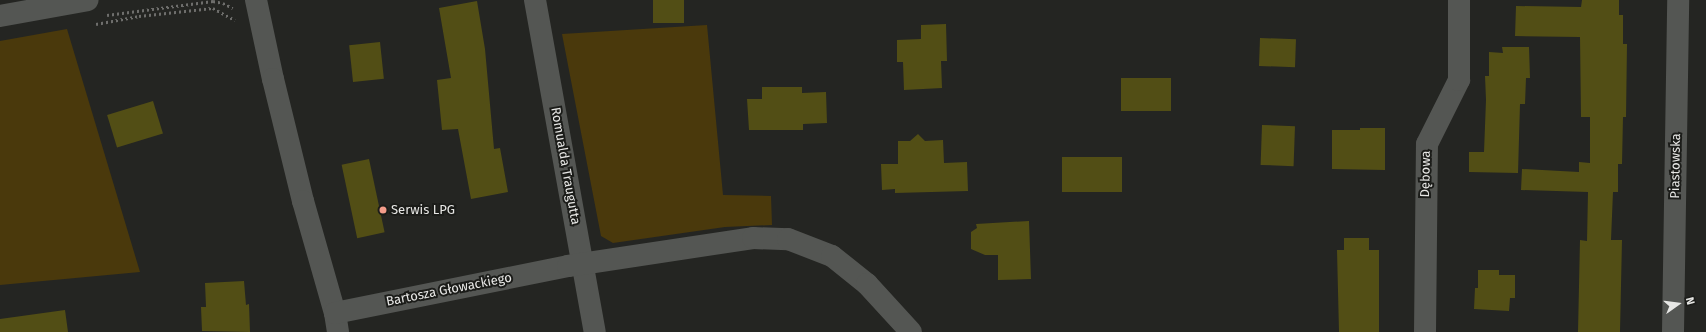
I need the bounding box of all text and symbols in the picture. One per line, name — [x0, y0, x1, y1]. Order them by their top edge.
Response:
street label: Romualda Traugutta — [547, 106, 583, 226]
street label: Piastowska — [1668, 133, 1684, 199]
street label: Dębowa — [1418, 150, 1434, 198]
place label: Serwis LPG — [391, 202, 455, 218]
marker: Serwis LPG — [378, 205, 388, 215]
street label: Bartosza Głowackiego — [385, 270, 513, 310]
north arrow — [1658, 284, 1698, 324]
text: N — [1683, 296, 1697, 306]

